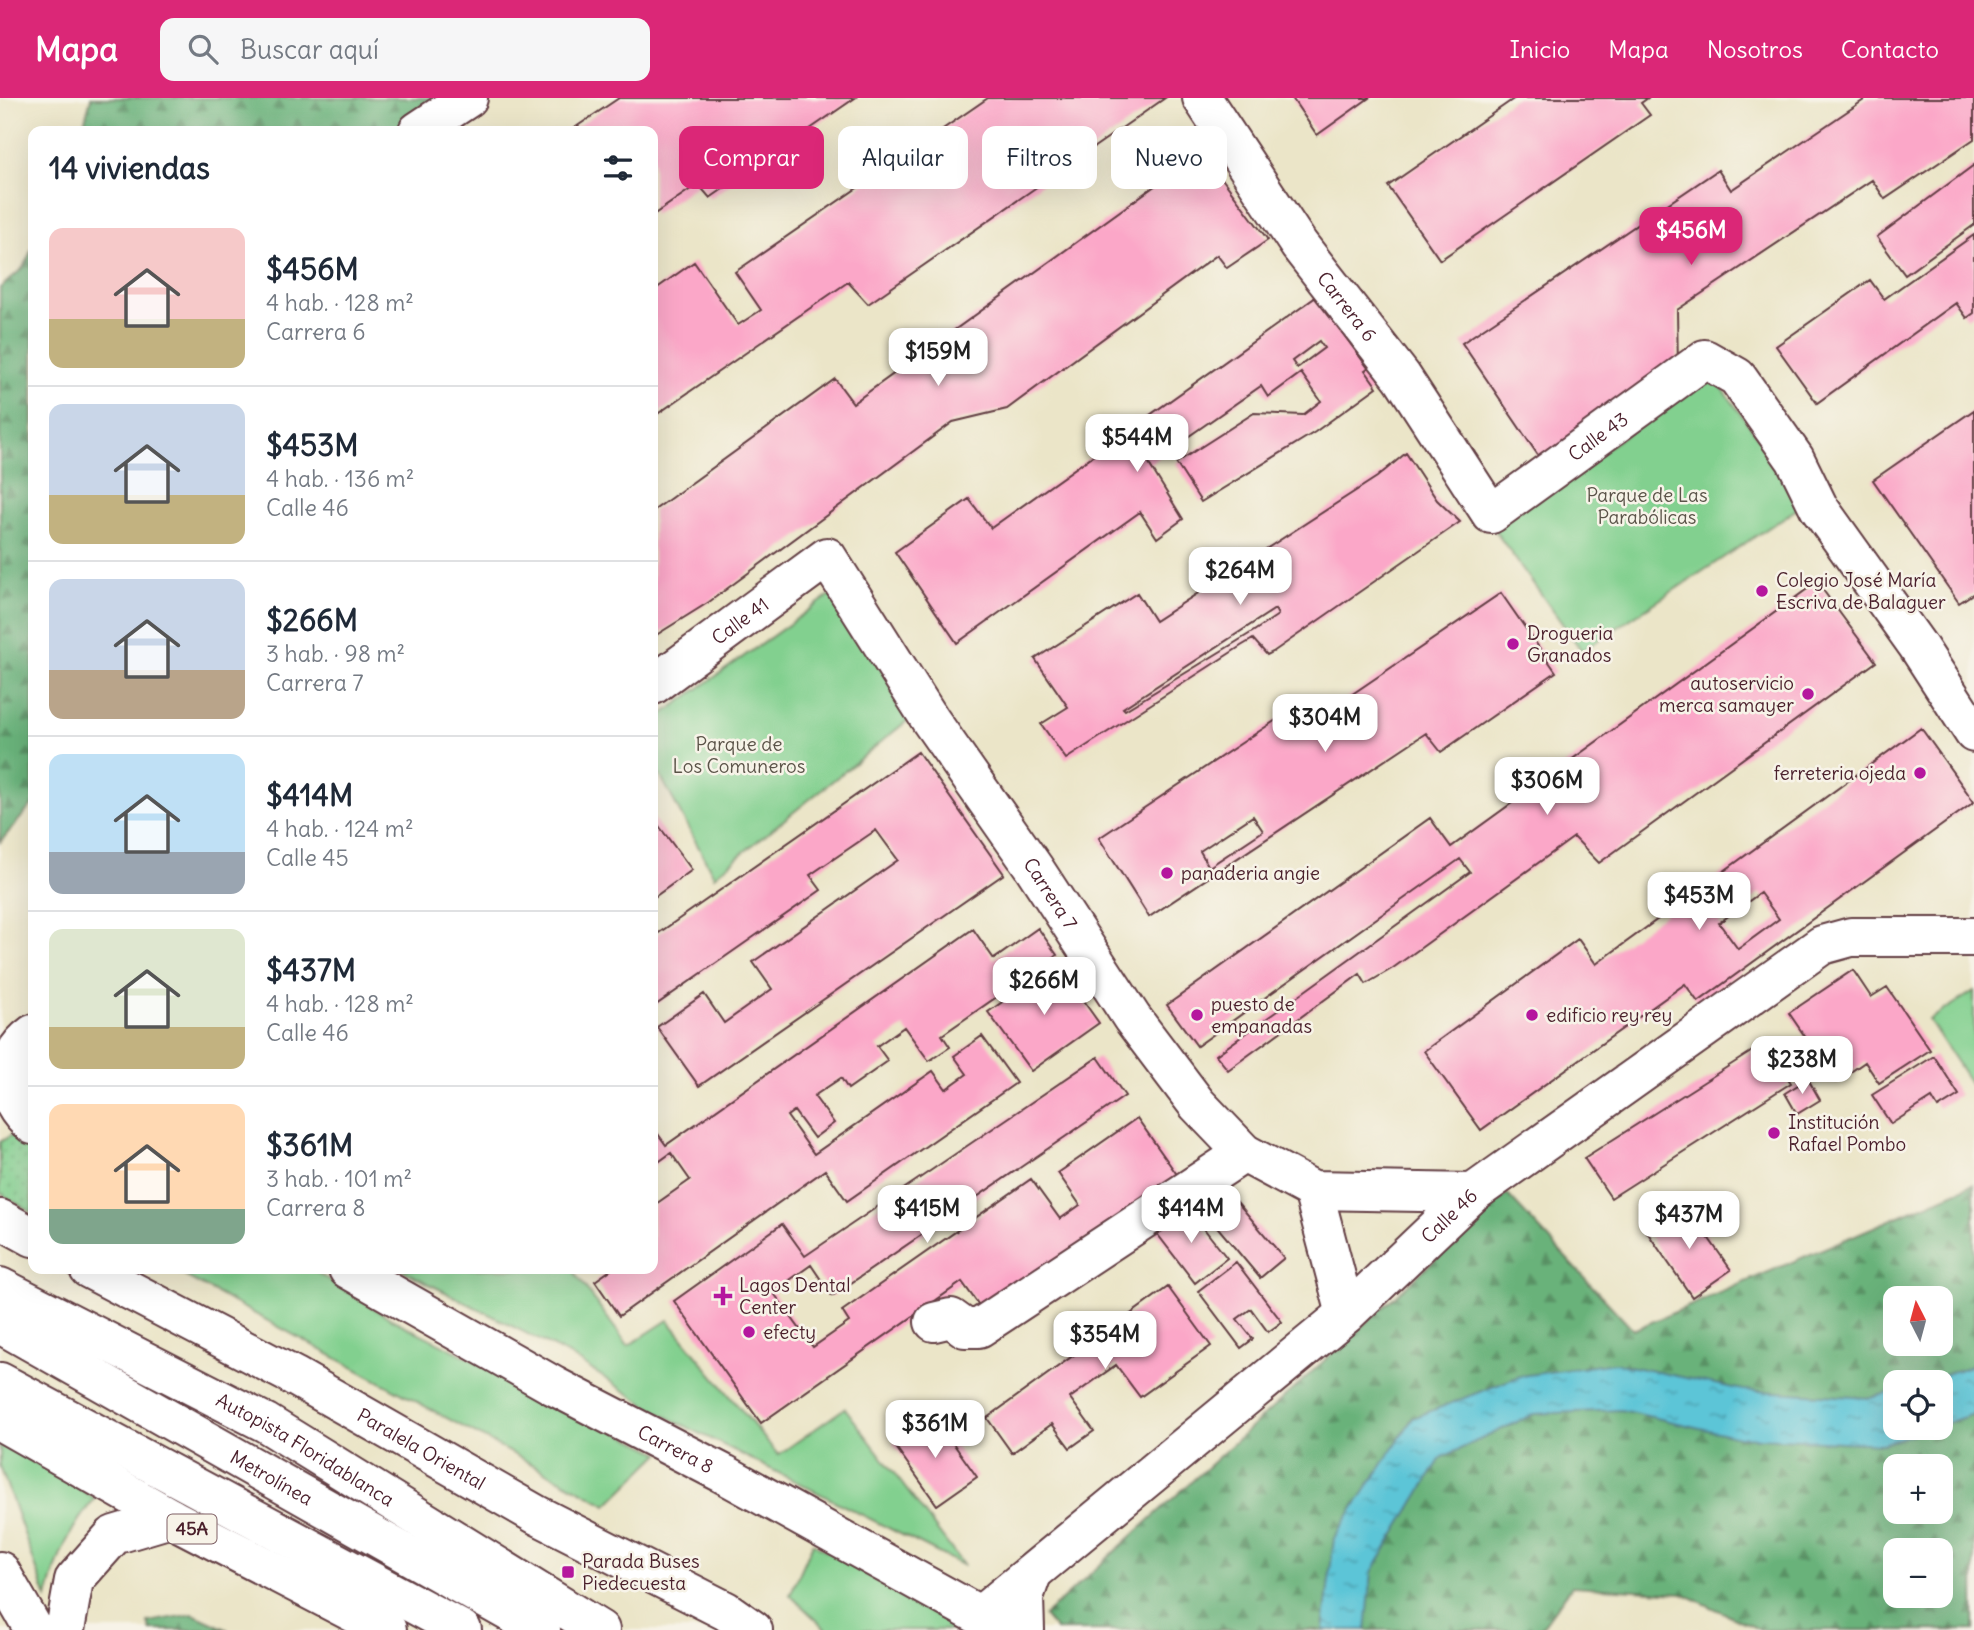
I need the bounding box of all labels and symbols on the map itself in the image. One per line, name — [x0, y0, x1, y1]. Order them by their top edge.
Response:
pin: $456M — [1642, 208, 1740, 267]
street label: Carrera 6 — [1312, 267, 1382, 346]
pin: $159M — [889, 328, 987, 388]
street label: Calle 43 — [1563, 407, 1633, 466]
pin: $544M — [1088, 414, 1186, 474]
park label: Parque de Las Parabólicas — [1586, 483, 1708, 529]
pin: $264M — [1191, 547, 1289, 607]
place label: Colegio José María Escriva de Balaguer — [1776, 568, 1946, 614]
marker: Colegio José María Escriva de Balaguer — [1754, 583, 1770, 599]
street label: Calle 41 — [707, 592, 773, 650]
place label: Drogueria Granados — [1527, 621, 1614, 667]
marker: Drogueria Granados — [1505, 636, 1521, 652]
place label: autoservicio merca samayer — [1659, 671, 1794, 717]
marker: autoservicio merca samayer — [1800, 686, 1816, 702]
pin: $304M — [1276, 694, 1374, 754]
park label: Parque de Los Comuneros — [673, 732, 805, 778]
pin: $306M — [1498, 758, 1596, 817]
place label: ferreteria ojeda — [1774, 761, 1906, 785]
marker: ferreteria ojeda — [1912, 765, 1928, 781]
street label: Carrera 7 — [1018, 853, 1083, 934]
place label: panaderia angie — [1181, 861, 1320, 885]
marker: panaderia angie — [1159, 865, 1175, 881]
pin: $453M — [1650, 872, 1748, 932]
pin: $266M — [995, 958, 1093, 1017]
place label: puesto de empanadas — [1211, 992, 1312, 1038]
place label: edificio rey rey — [1546, 1003, 1672, 1027]
marker: puesto de empanadas — [1189, 1007, 1205, 1023]
marker: edificio rey rey — [1524, 1007, 1540, 1023]
pin: $238M — [1753, 1037, 1851, 1096]
place label: Institución Rafael Pombo — [1788, 1110, 1906, 1156]
marker: Institución Rafael Pombo — [1766, 1125, 1782, 1141]
street label: Calle 46 — [1416, 1184, 1482, 1248]
pin: $415M — [878, 1186, 976, 1245]
pin: $414M — [1142, 1186, 1240, 1245]
pin: $437M — [1640, 1192, 1738, 1251]
place label: Lagos Dental Center — [739, 1273, 850, 1319]
marker: Lagos Dental Center — [713, 1286, 733, 1306]
north arrow — [1883, 1286, 1953, 1356]
pin: $354M — [1056, 1312, 1154, 1371]
place label: efecty — [763, 1320, 816, 1344]
marker: efecty — [741, 1324, 757, 1340]
street label: Autopista Floridablanca — [212, 1388, 399, 1512]
pin: $361M — [886, 1400, 984, 1460]
street label: Paralela Oriental — [353, 1403, 490, 1495]
street label: Carrera 8 — [634, 1419, 718, 1479]
street label: Metrolínea — [226, 1445, 317, 1510]
road number: 45A — [168, 1514, 216, 1544]
place label: Parada Buses Piedecuesta — [582, 1549, 700, 1595]
marker: Parada Buses Piedecuesta — [560, 1564, 576, 1580]

